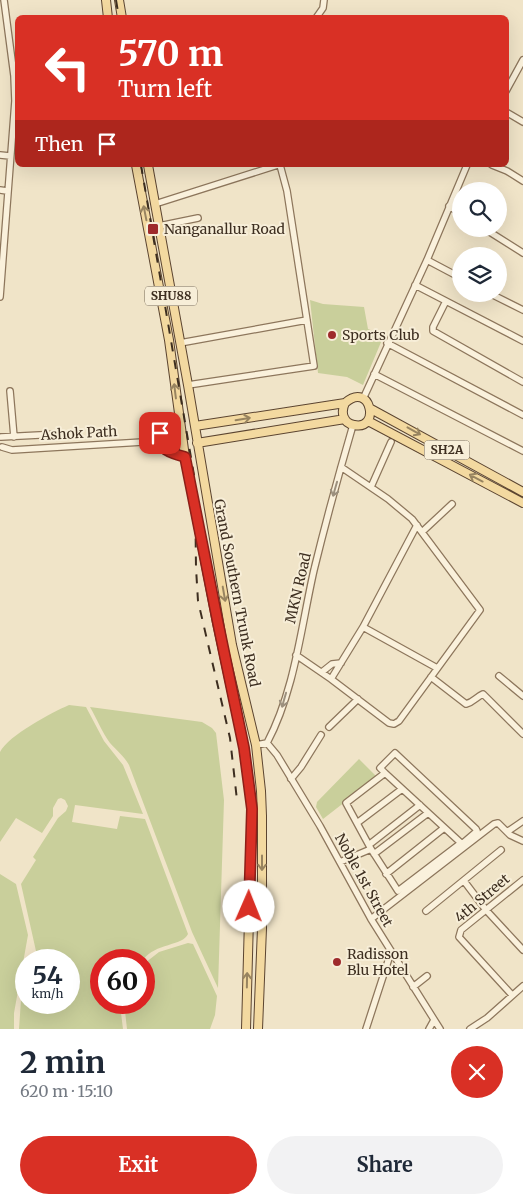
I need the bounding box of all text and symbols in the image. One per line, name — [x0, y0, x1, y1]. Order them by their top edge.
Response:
text: 570 m — [118, 32, 223, 76]
icon: left — [35, 35, 100, 100]
text: Turn left — [118, 75, 212, 103]
icon: arrive — [93, 130, 121, 158]
text: Then — [35, 132, 83, 156]
map controls — [452, 182, 507, 302]
button: search — [452, 182, 507, 237]
one-way arrow — [140, 206, 149, 222]
place label: Nanganallur Road — [164, 220, 285, 238]
marker: Nanganallur Road — [146, 222, 160, 236]
button: layers — [452, 247, 507, 302]
road number: SHU88 — [145, 286, 197, 306]
place label: Sports Club — [342, 326, 420, 344]
marker: Sports Club — [326, 329, 338, 341]
one-way arrow — [170, 383, 180, 399]
pin — [139, 412, 181, 454]
one-way arrow — [234, 414, 250, 424]
icon: arrive — [146, 419, 174, 447]
street label: Ashok Path — [39, 422, 118, 444]
one-way arrow — [406, 427, 421, 437]
road number: SH2A — [424, 440, 470, 460]
one-way arrow — [469, 473, 484, 482]
one-way arrow — [330, 481, 339, 497]
street label: Grand Southern Trunk Road — [210, 498, 264, 689]
street label: MKN Road — [281, 550, 315, 625]
one-way arrow — [219, 586, 229, 602]
one-way arrow — [279, 692, 289, 708]
street label: Noble 1st Street — [331, 830, 397, 930]
one-way arrow — [257, 855, 267, 871]
street label: 4th Street — [451, 869, 514, 926]
position arrow — [222, 880, 274, 932]
place label: Radisson Blu Hotel — [347, 945, 409, 979]
speed limit sign: 60 — [90, 949, 155, 1014]
marker: Radisson Blu Hotel — [331, 956, 343, 968]
text: 54 — [32, 959, 63, 991]
one-way arrow — [243, 973, 252, 989]
text: km/h — [32, 986, 63, 1001]
text: 2 min — [20, 1043, 105, 1081]
button: close — [451, 1046, 503, 1098]
text: 620 m · 15:10 — [20, 1081, 113, 1101]
button: Exit — [20, 1136, 257, 1194]
button: Share — [267, 1136, 503, 1194]

